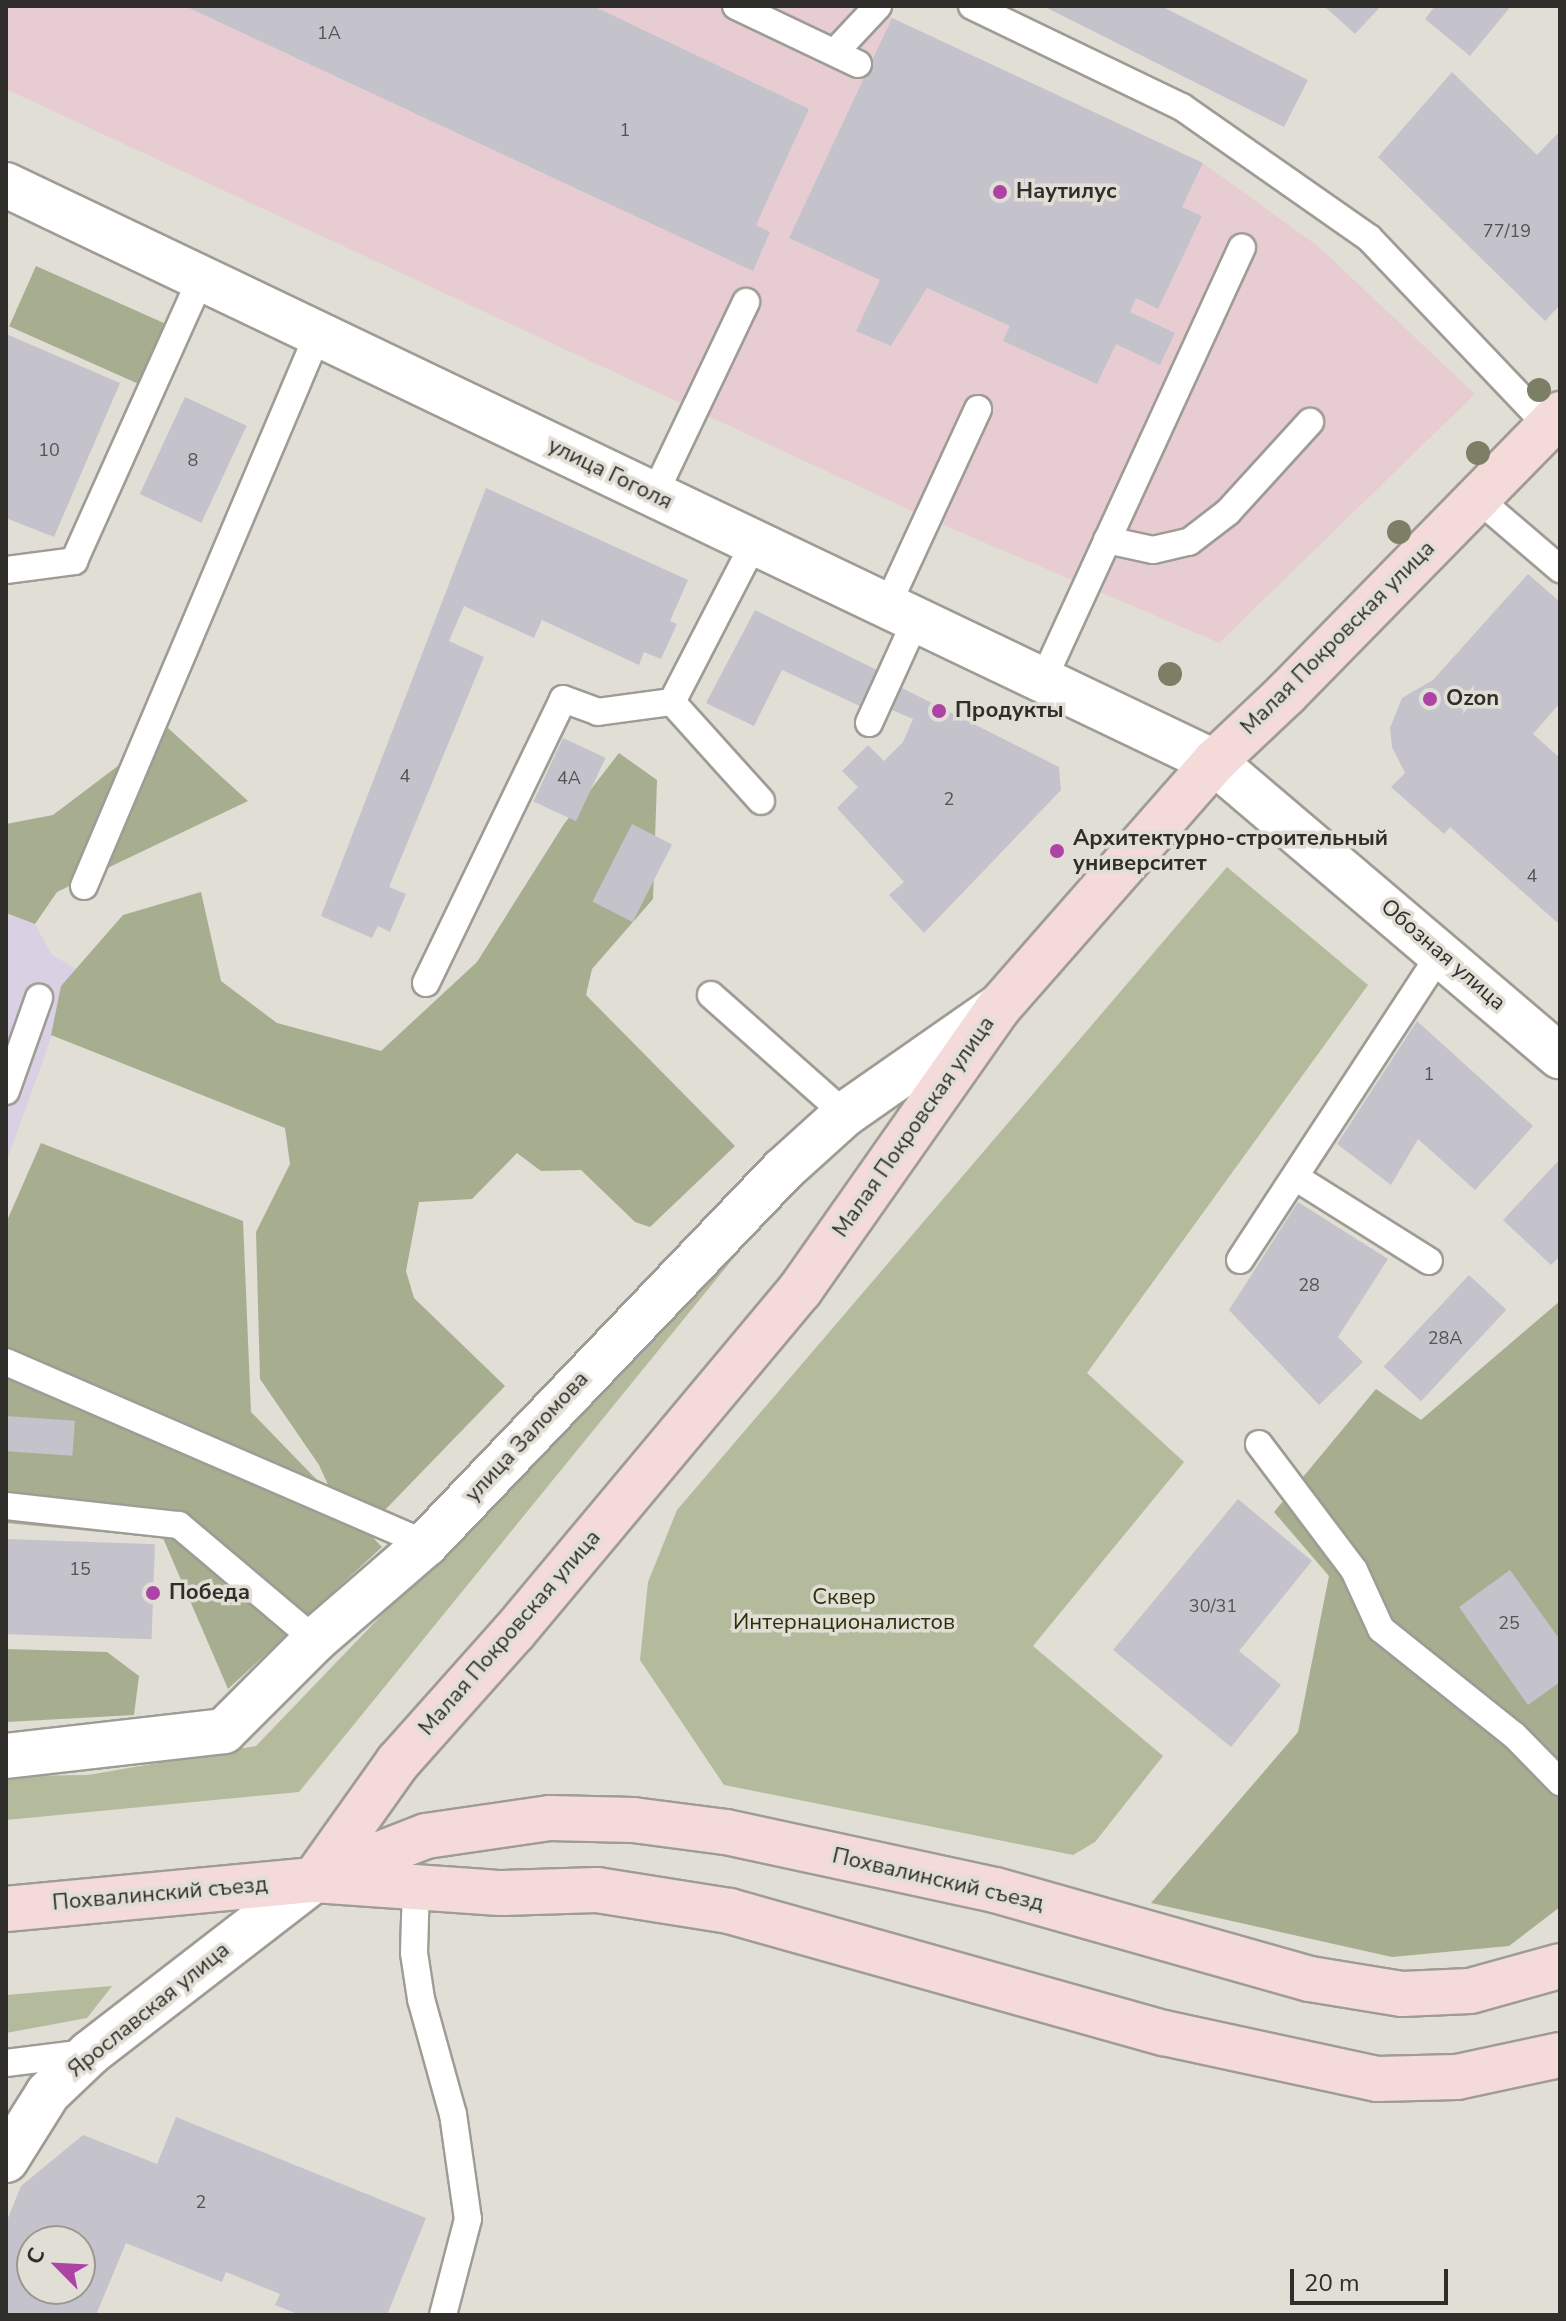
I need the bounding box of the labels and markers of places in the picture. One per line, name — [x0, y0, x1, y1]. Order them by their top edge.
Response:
place label: Наутилус — [1016, 179, 1117, 205]
marker: Наутилус — [991, 183, 1009, 201]
place label: Ozon — [1446, 686, 1499, 712]
marker: Ozon — [1421, 690, 1439, 708]
place label: Продукты — [955, 698, 1064, 724]
marker: Продукты — [930, 702, 948, 720]
place label: Архитектурно-строительный университет — [1073, 825, 1388, 876]
marker: Архитектурно-строительный университет — [1048, 842, 1066, 860]
place label: Победа — [169, 1580, 250, 1606]
marker: Победа — [144, 1584, 162, 1602]

